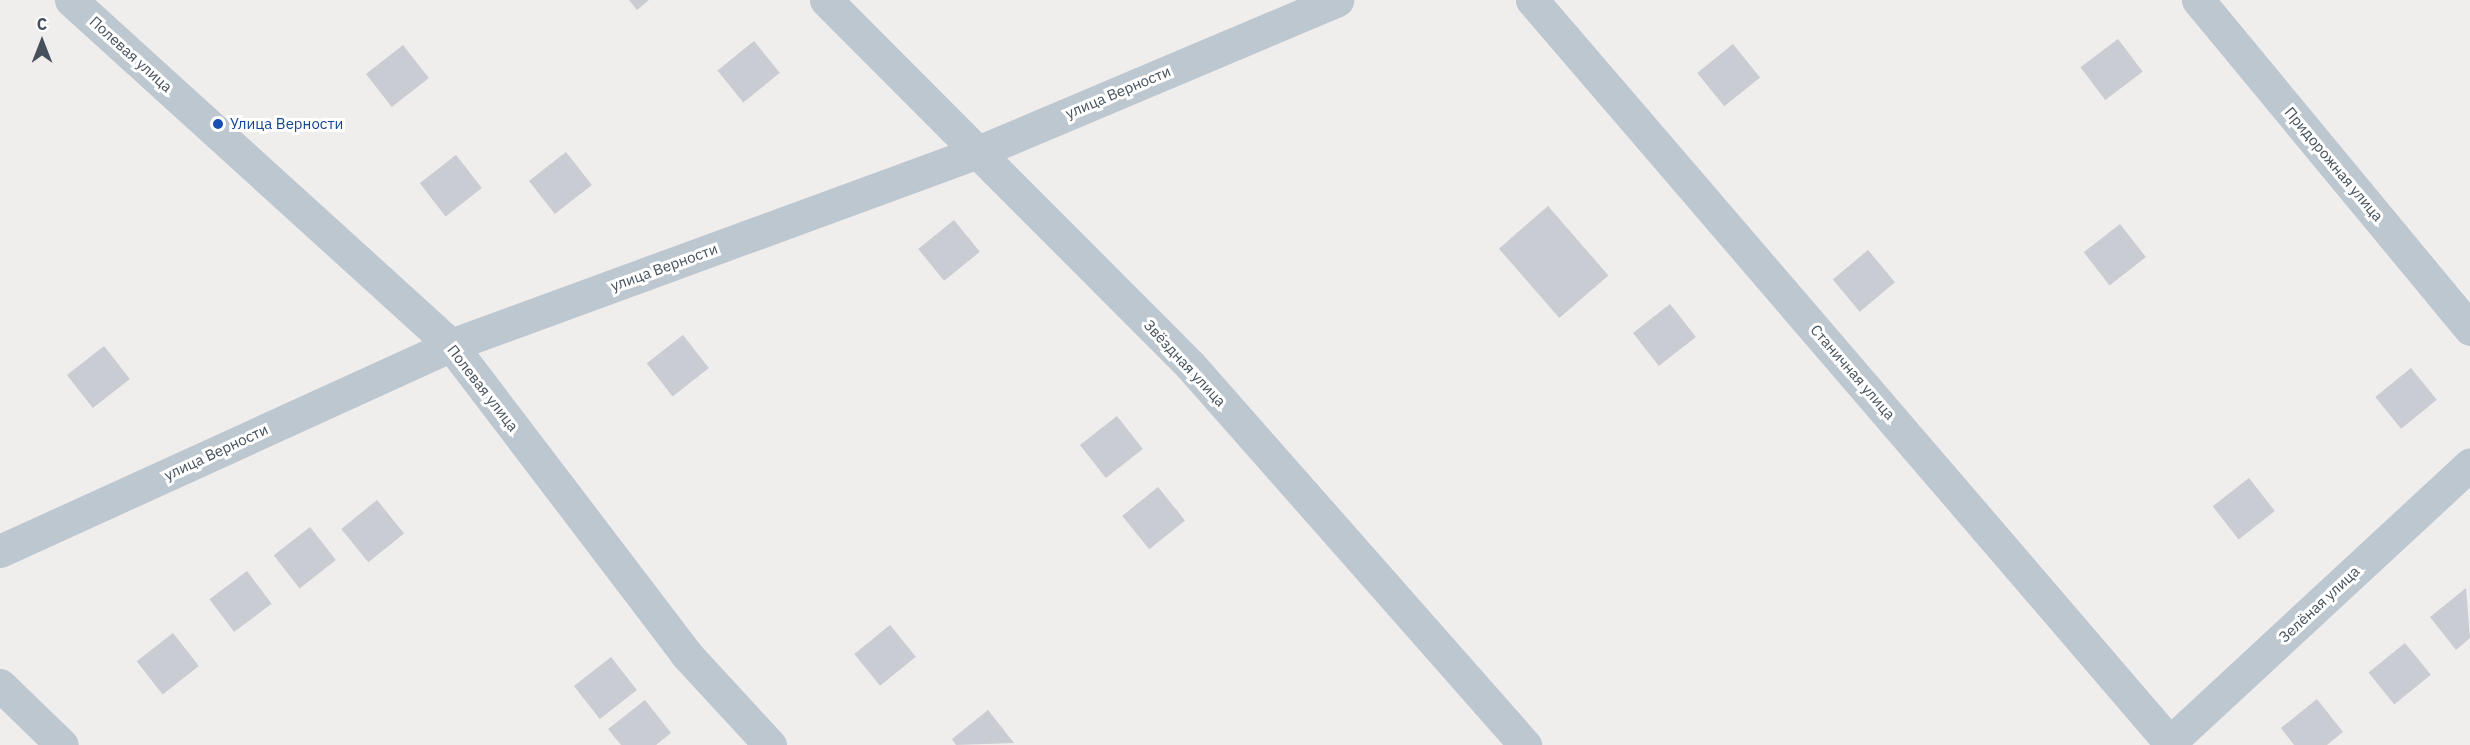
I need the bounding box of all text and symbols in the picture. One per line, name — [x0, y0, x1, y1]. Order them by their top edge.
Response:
north arrow — [12, 12, 72, 72]
street label: Полевая улица — [86, 12, 176, 96]
text: С — [37, 14, 47, 34]
street label: улица Верности — [1063, 62, 1173, 122]
street label: Придорожная улица — [2281, 103, 2387, 225]
place label: Улица Верности — [230, 115, 343, 133]
marker: Улица Верности — [211, 117, 225, 131]
street label: улица Верности — [608, 239, 720, 295]
street label: Звёздная улица — [1140, 316, 1230, 410]
street label: Станичная улица — [1807, 321, 1899, 423]
street label: Полевая улица — [444, 341, 522, 435]
street label: улица Верности — [161, 420, 271, 484]
street label: Зелёная улица — [2275, 562, 2363, 646]

